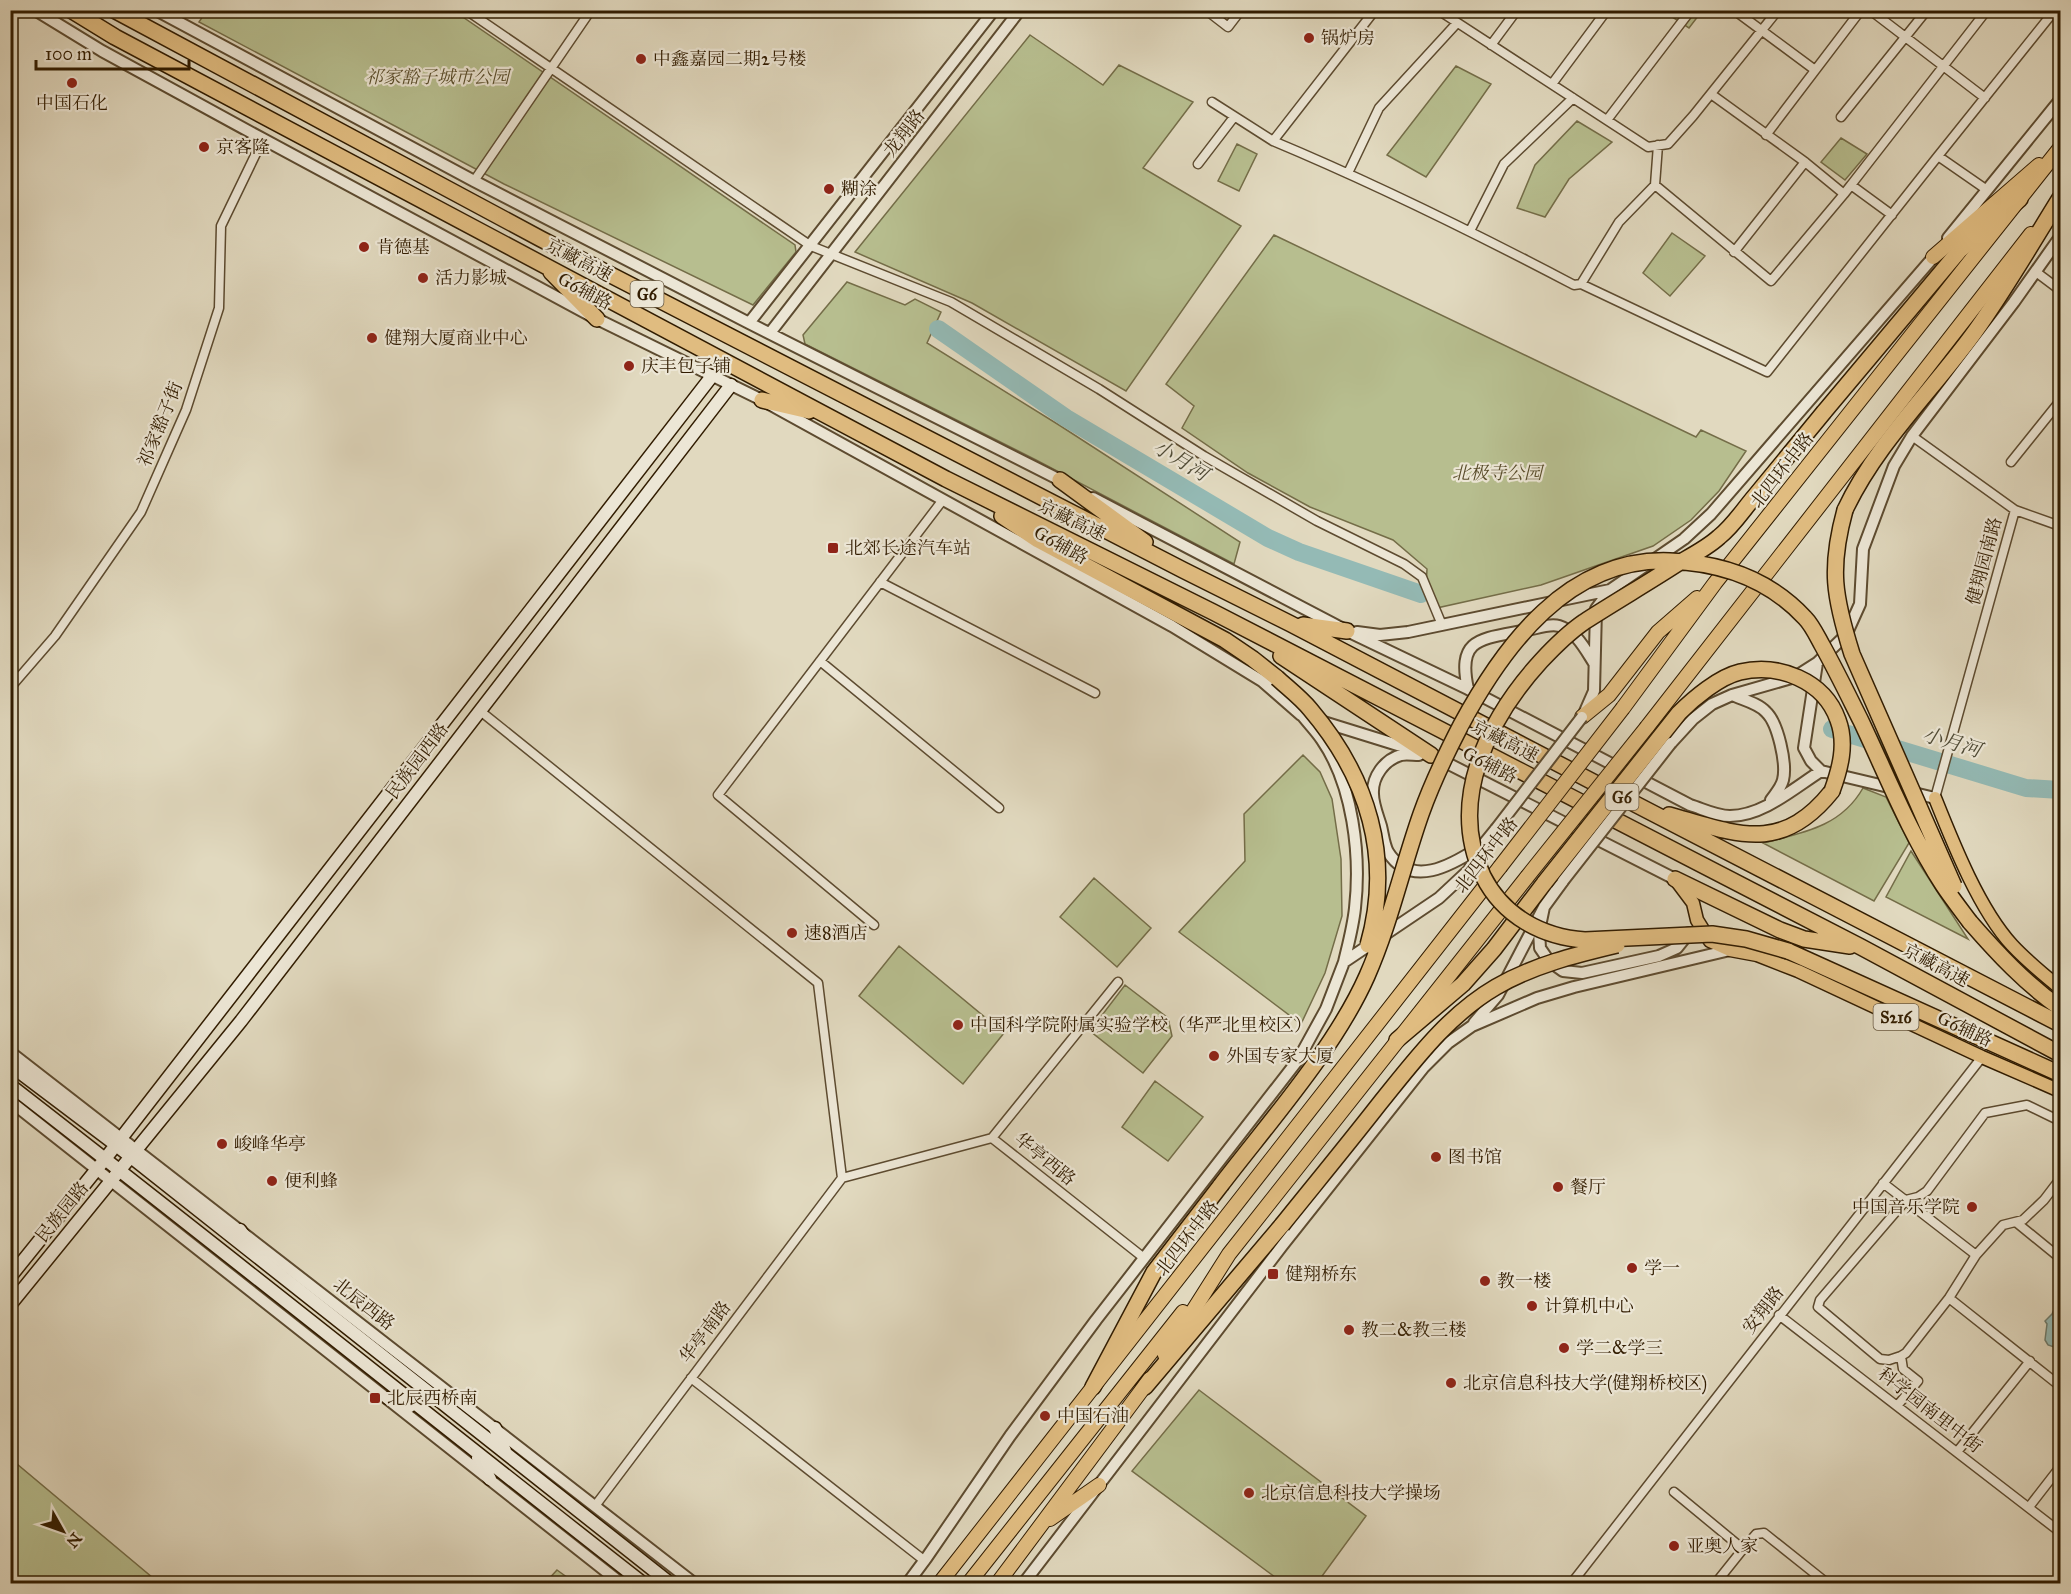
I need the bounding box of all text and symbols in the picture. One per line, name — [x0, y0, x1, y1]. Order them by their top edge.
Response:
place label: 锅炉房 — [1321, 27, 1375, 49]
marker: 锅炉房 — [1302, 31, 1316, 45]
scale bar — [36, 33, 189, 71]
text: 100 m — [45, 43, 92, 65]
place label: 中鑫嘉园二期2号楼 — [653, 48, 806, 70]
marker: 中鑫嘉园二期2号楼 — [634, 52, 648, 66]
park label: 祁家豁子城市公园 — [365, 66, 512, 88]
marker: 中国石化 — [65, 76, 79, 90]
place label: 中国石化 — [36, 92, 108, 114]
street label: 龙翔路 — [879, 105, 929, 161]
place label: 京客隆 — [216, 136, 270, 158]
marker: 京客隆 — [197, 140, 211, 154]
place label: 糊涂 — [841, 178, 877, 200]
marker: 糊涂 — [822, 182, 836, 196]
street label: 京藏高速 — [542, 233, 616, 287]
place label: 肯德基 — [376, 236, 430, 258]
marker: 肯德基 — [357, 240, 371, 254]
place label: 活力影城 — [435, 267, 507, 289]
street label: G6辅路 — [554, 268, 616, 314]
marker: 活力影城 — [416, 271, 430, 285]
road number: G6 — [630, 281, 664, 307]
place label: 健翔大厦商业中心 — [384, 327, 528, 349]
marker: 健翔大厦商业中心 — [365, 331, 379, 345]
place label: 庆丰包子铺 — [641, 355, 731, 377]
marker: 庆丰包子铺 — [622, 359, 636, 373]
street label: 祁家豁子街 — [133, 378, 187, 470]
street label: 北四环中路 — [1746, 428, 1818, 512]
water label: 小月河 — [1149, 434, 1215, 487]
park label: 北极寺公园 — [1452, 462, 1545, 484]
street label: 京藏高速 — [1035, 494, 1109, 546]
street label: 健翔园南路 — [1962, 515, 2006, 607]
street label: G6辅路 — [1030, 521, 1092, 569]
place label: 北郊长途汽车站 — [845, 537, 971, 559]
marker: 北郊长途汽车站 — [826, 541, 840, 555]
street label: 京藏高速 — [1468, 715, 1542, 767]
street label: 民族园西路 — [381, 718, 453, 804]
water label: 小月河 — [1920, 722, 1987, 763]
street label: G6辅路 — [1459, 742, 1521, 788]
road number: G6 — [1606, 784, 1638, 810]
street label: 北四环中路 — [1450, 813, 1522, 897]
place label: 速8酒店 — [804, 922, 868, 944]
marker: 速8酒店 — [785, 926, 799, 940]
street label: 京藏高速 — [1899, 938, 1973, 992]
road number: S216 — [1874, 1004, 1918, 1030]
street label: G6辅路 — [1934, 1007, 1996, 1051]
place label: 中国科学院附属实验学校（华严北里校区） — [970, 1014, 1312, 1036]
marker: 中国科学院附属实验学校（华严北里校区） — [951, 1018, 965, 1032]
place label: 外国专家大厦 — [1226, 1045, 1334, 1067]
marker: 外国专家大厦 — [1207, 1049, 1221, 1063]
street label: 华亭西路 — [1010, 1128, 1080, 1190]
place label: 峻峰华亭 — [234, 1133, 306, 1155]
marker: 峻峰华亭 — [215, 1137, 229, 1151]
place label: 图书馆 — [1448, 1146, 1502, 1168]
marker: 图书馆 — [1429, 1150, 1443, 1164]
place label: 便利蜂 — [284, 1170, 338, 1192]
marker: 便利蜂 — [265, 1174, 279, 1188]
place label: 餐厅 — [1570, 1176, 1606, 1198]
street label: 民族园路 — [31, 1177, 93, 1247]
marker: 餐厅 — [1551, 1180, 1565, 1194]
street label: 北四环中路 — [1151, 1196, 1223, 1280]
place label: 中国音乐学院 — [1852, 1196, 1960, 1218]
marker: 中国音乐学院 — [1965, 1200, 1979, 1214]
place label: 学一 — [1644, 1257, 1680, 1279]
marker: 学一 — [1625, 1261, 1639, 1275]
place label: 健翔桥东 — [1285, 1263, 1357, 1285]
marker: 健翔桥东 — [1266, 1267, 1280, 1281]
place label: 教一楼 — [1497, 1270, 1551, 1292]
street label: 北辰西路 — [329, 1273, 399, 1335]
marker: 教一楼 — [1478, 1274, 1492, 1288]
street label: 安翔路 — [1738, 1282, 1788, 1338]
place label: 计算机中心 — [1544, 1295, 1634, 1317]
street label: 华亭南路 — [675, 1297, 735, 1367]
marker: 计算机中心 — [1525, 1299, 1539, 1313]
place label: 教二&教三楼 — [1361, 1319, 1466, 1341]
marker: 教二&教三楼 — [1342, 1323, 1356, 1337]
place label: 学二&学三 — [1576, 1337, 1663, 1359]
marker: 学二&学三 — [1557, 1341, 1571, 1355]
street label: 科学园南里中街 — [1874, 1363, 1986, 1457]
place label: 北京信息科技大学(健翔桥校区) — [1463, 1372, 1707, 1395]
marker: 北京信息科技大学(健翔桥校区) — [1444, 1376, 1458, 1390]
place label: 北辰西桥南 — [387, 1387, 477, 1409]
marker: 北辰西桥南 — [368, 1391, 382, 1405]
place label: 中国石油 — [1057, 1405, 1129, 1427]
marker: 中国石油 — [1038, 1409, 1052, 1423]
place label: 北京信息科技大学操场 — [1261, 1482, 1441, 1504]
marker: 北京信息科技大学操场 — [1242, 1486, 1256, 1500]
north arrow — [33, 1501, 93, 1561]
text: N — [62, 1529, 86, 1552]
place label: 亚奥人家 — [1686, 1535, 1758, 1557]
marker: 亚奥人家 — [1667, 1539, 1681, 1553]

